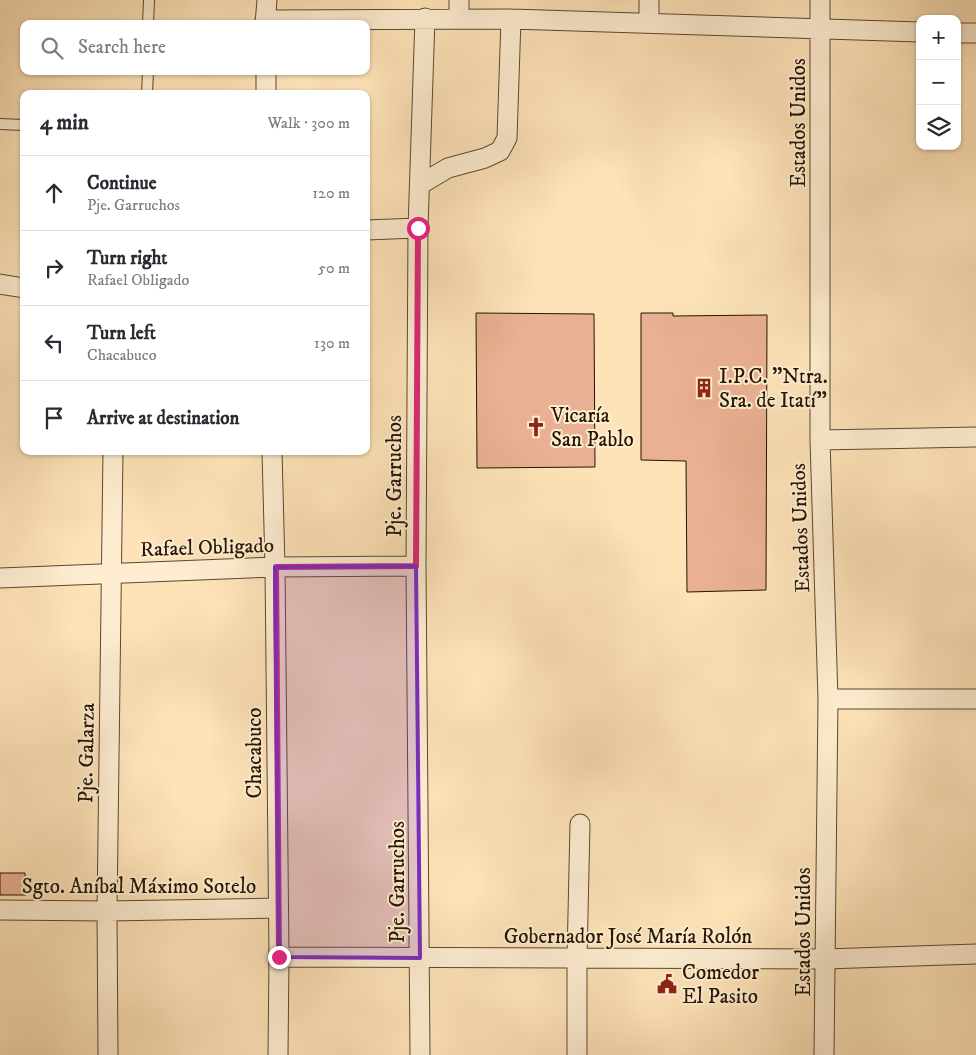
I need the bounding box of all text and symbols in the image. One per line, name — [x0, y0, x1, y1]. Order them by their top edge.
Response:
map controls — [916, 15, 961, 150]
button: + — [916, 15, 961, 60]
search box — [20, 20, 370, 75]
icon: search — [38, 34, 66, 62]
text: Search here — [78, 36, 166, 59]
street label: Estados Unidos — [786, 58, 812, 188]
button: − — [916, 60, 961, 105]
button: layers — [916, 105, 961, 150]
text: 4 min — [40, 110, 89, 136]
text: Walk · 300 m — [267, 113, 350, 133]
text: Continue — [87, 172, 157, 195]
icon: ahead — [40, 179, 68, 207]
text: 120 m — [312, 183, 350, 203]
text: Pje. Garruchos — [87, 195, 180, 215]
route start — [407, 217, 430, 240]
text: Turn right — [87, 247, 167, 270]
icon: right — [40, 254, 68, 282]
text: 50 m — [318, 258, 350, 278]
text: Rafael Obligado — [87, 270, 189, 290]
text: Turn left — [87, 322, 156, 345]
icon: left — [40, 329, 68, 357]
text: 130 m — [314, 333, 350, 353]
text: Chacabuco — [87, 345, 156, 365]
place label: I.P.C. "Ntra. Sra. de Itatí" — [719, 364, 828, 414]
building icon: I.P.C. "Ntra. Sra. de Itatí" — [693, 377, 715, 399]
place label: Vicaría San Pablo — [550, 403, 634, 453]
icon: arrive — [40, 404, 68, 432]
text: Arrive at destination — [87, 407, 239, 430]
street label: Pje. Garruchos — [382, 415, 408, 537]
church icon: Vicaría San Pablo — [525, 416, 547, 438]
street label: Estados Unidos — [786, 463, 816, 593]
street label: Rafael Obligado — [140, 533, 275, 563]
street label: Pje. Galarza — [73, 703, 101, 803]
street label: Chacabuco — [242, 707, 268, 799]
street label: Pje. Garruchos — [385, 821, 411, 943]
street label: Estados Unidos — [791, 867, 817, 997]
street label: Sgto. Aníbal Máximo Sotelo — [22, 874, 256, 900]
street label: Gobernador José María Rolón — [504, 924, 752, 950]
route end — [268, 946, 291, 969]
place label: Comedor El Pasito — [682, 960, 759, 1010]
public building icon: Comedor El Pasito — [656, 973, 678, 995]

